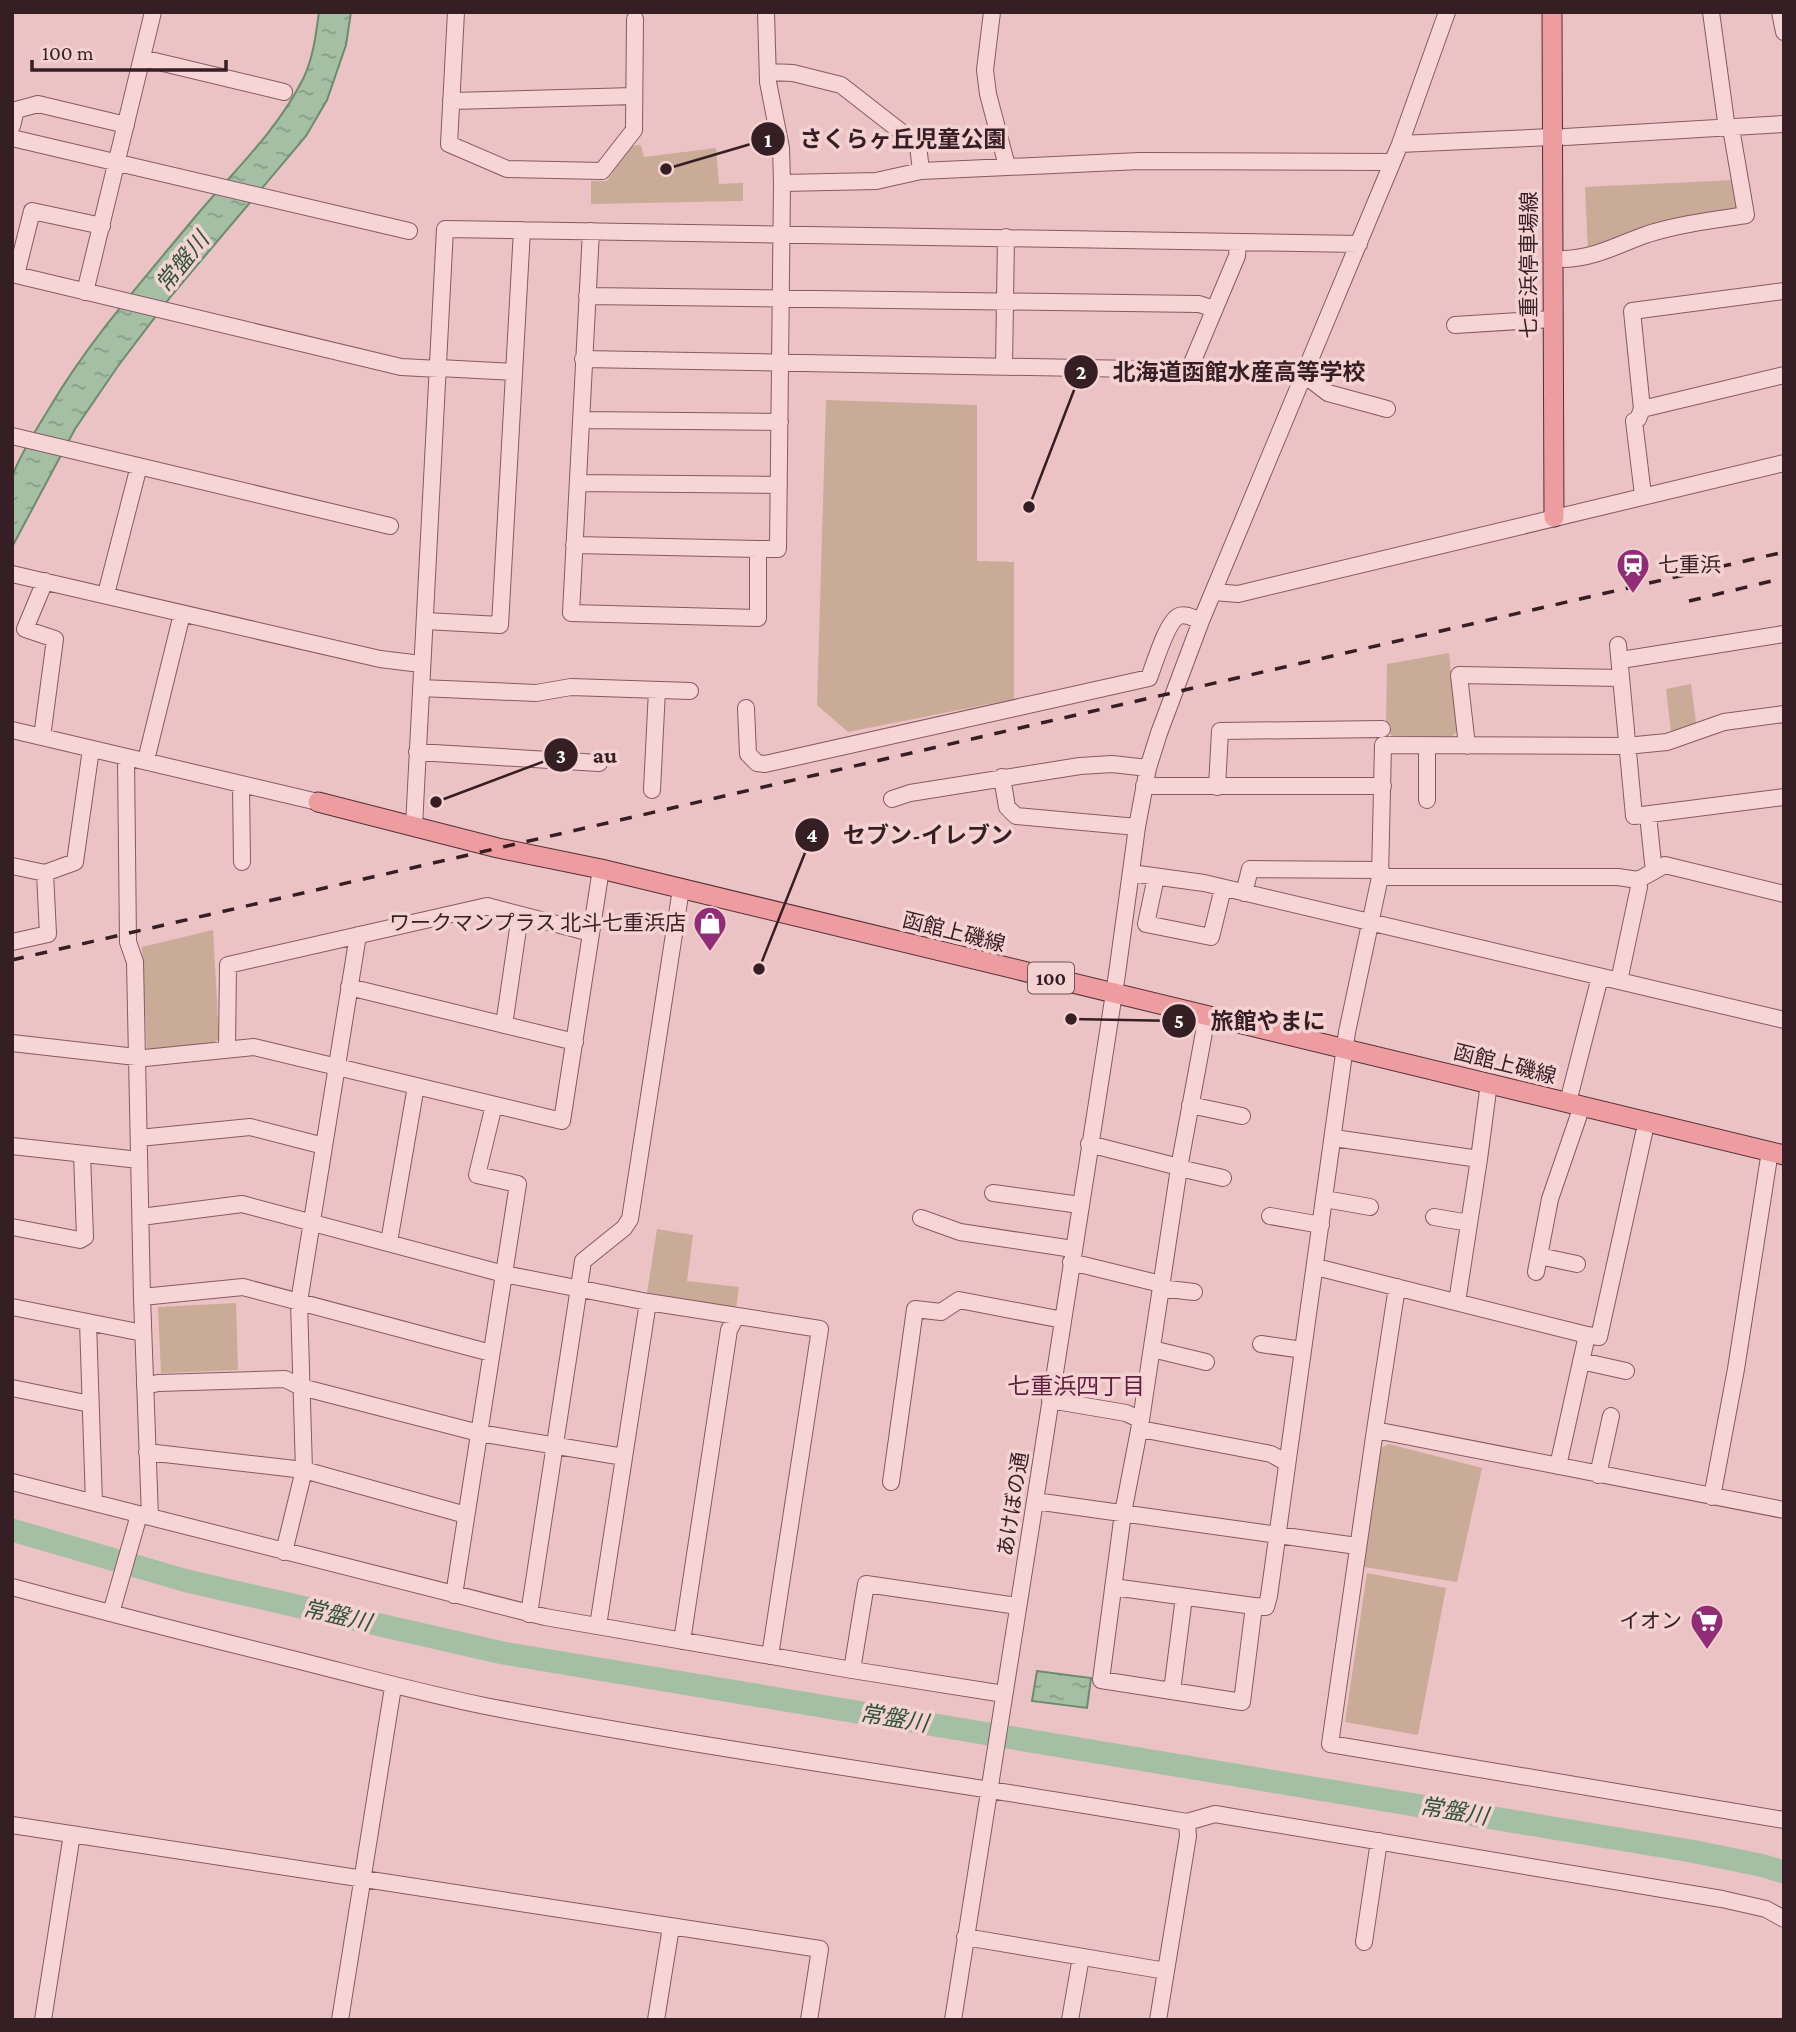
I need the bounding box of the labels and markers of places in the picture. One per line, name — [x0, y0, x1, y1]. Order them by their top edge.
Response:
callout: さくらヶ丘児童公園 — [751, 117, 1021, 161]
callout: 北海道函館水産高等学校 — [1064, 350, 1380, 394]
station icon: 七重浜 — [1614, 546, 1652, 595]
place label: 七重浜 — [1658, 553, 1721, 577]
callout: au — [544, 733, 631, 777]
callout: セブン-イレブン — [794, 813, 1027, 857]
shop icon: ワークマンプラス 北斗七重浜店 — [691, 904, 729, 953]
place label: ワークマンプラス 北斗七重浜店 — [389, 911, 686, 935]
callout: 旅館やまに — [1162, 999, 1340, 1043]
supermarket icon: イオン — [1688, 1602, 1726, 1651]
place label: イオン — [1619, 1609, 1682, 1633]

